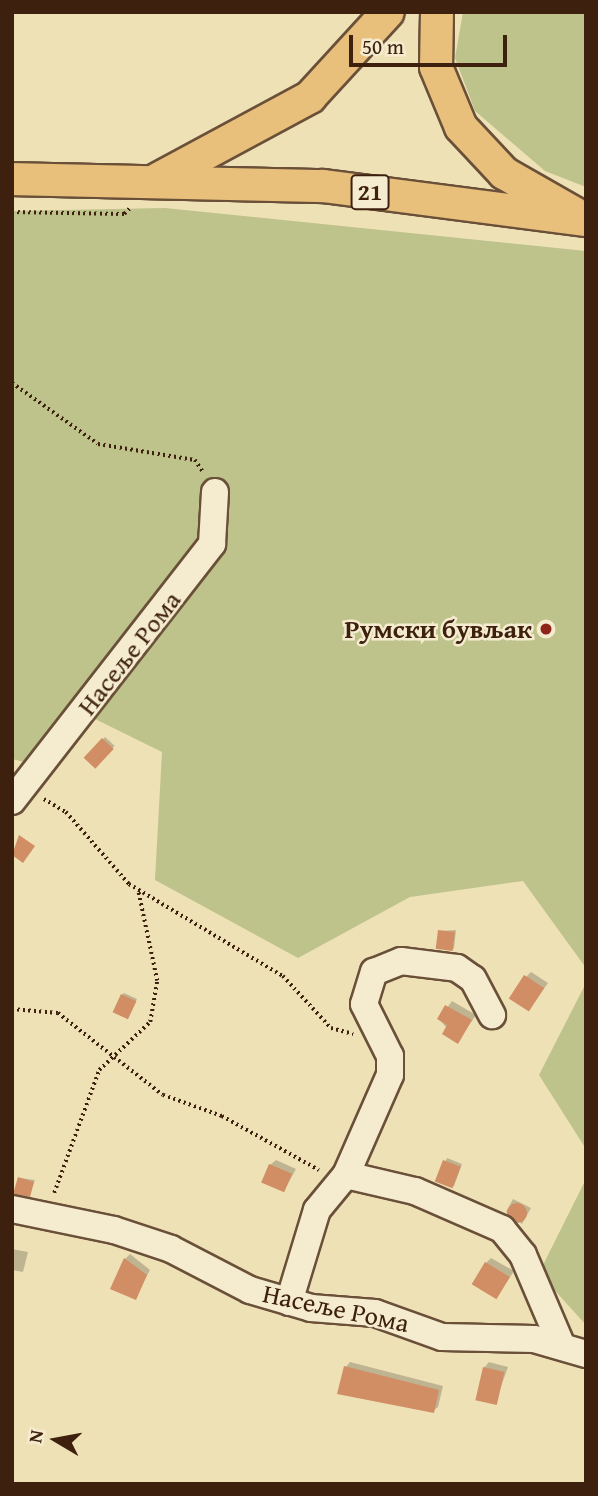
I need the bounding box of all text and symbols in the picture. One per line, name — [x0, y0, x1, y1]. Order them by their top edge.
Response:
scale bar — [353, 21, 510, 65]
text: 50 m — [362, 31, 404, 62]
road number: 21 — [349, 172, 391, 212]
street label: Насеље Рома — [71, 585, 187, 721]
place label: Румски бувљак — [344, 613, 532, 645]
marker: Румски бувљак — [538, 621, 554, 637]
street label: Насеље Рома — [260, 1277, 412, 1339]
north arrow — [21, 1405, 91, 1475]
text: N — [20, 1428, 50, 1445]

